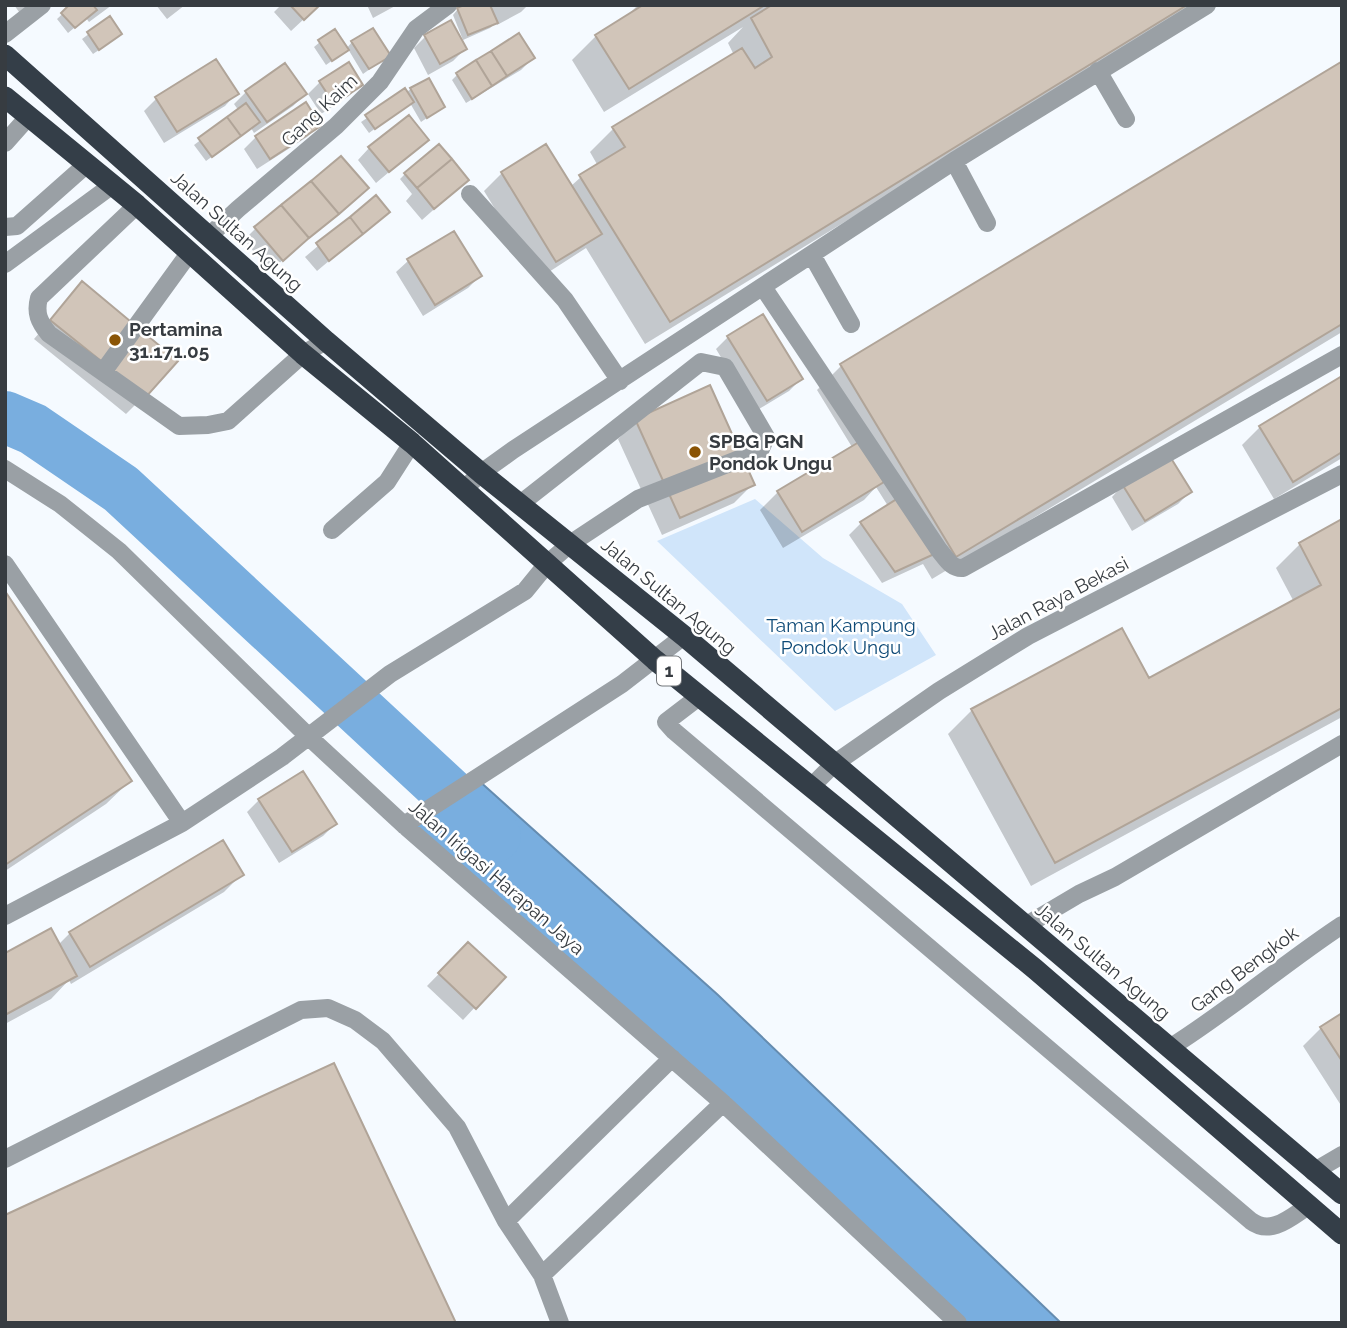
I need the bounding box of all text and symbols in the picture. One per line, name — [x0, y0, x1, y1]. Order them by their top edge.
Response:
street label: Gang Kaim — [276, 69, 362, 151]
street label: Jalan Sultan Agung — [167, 166, 307, 296]
place label: Pertamina 31.171.05 — [129, 318, 223, 362]
marker: Pertamina 31.171.05 — [107, 332, 123, 348]
place label: SPBG PGN Pondok Ungu — [709, 430, 832, 474]
marker: SPBG PGN Pondok Ungu — [687, 444, 703, 460]
street label: Jalan Sultan Agung — [597, 533, 741, 659]
street label: Jalan Raya Bekasi — [984, 552, 1132, 644]
park label: Taman Kampung Pondok Ungu — [766, 614, 916, 658]
road number: 1 — [657, 656, 681, 686]
street label: Jalan Irigasi Harapan Jaya — [405, 795, 589, 959]
street label: Jalan Sultan Agung — [1031, 898, 1175, 1024]
street label: Gang Bengkok — [1186, 921, 1302, 1017]

